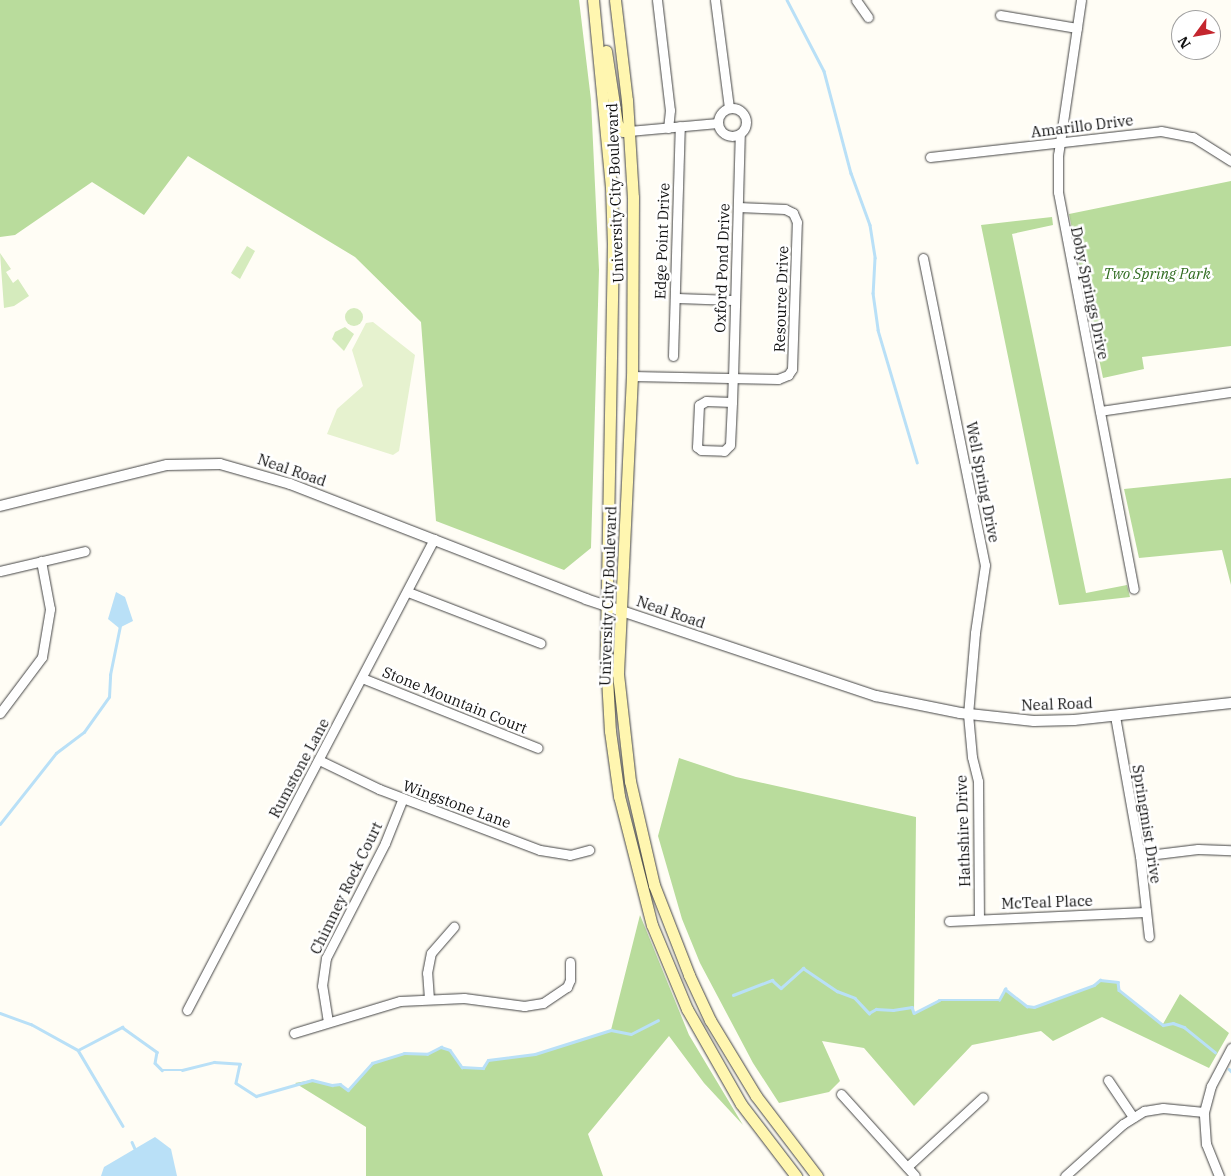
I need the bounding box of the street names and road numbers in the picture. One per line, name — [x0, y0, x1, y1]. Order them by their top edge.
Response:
street label: University City Boulevard — [603, 103, 627, 283]
street label: Amarillo Drive — [1030, 111, 1134, 141]
street label: Edge Point Drive — [651, 182, 673, 300]
street label: Oxford Pond Drive — [711, 203, 733, 333]
street label: Doby Springs Drive — [1067, 225, 1113, 361]
street label: Resource Drive — [770, 245, 792, 353]
street label: Well Spring Drive — [962, 420, 1004, 544]
street label: Neal Road — [255, 450, 329, 490]
street label: University City Boulevard — [596, 506, 620, 686]
street label: Neal Road — [634, 592, 708, 632]
street label: Stone Mountain Court — [380, 663, 530, 737]
street label: Neal Road — [1021, 694, 1093, 714]
street label: Rumstone Lane — [265, 715, 333, 821]
street label: Springmist Drive — [1129, 763, 1165, 885]
street label: Hathshire Drive — [952, 775, 974, 887]
street label: Wingstone Lane — [401, 776, 513, 832]
street label: Chimney Rock Court — [306, 819, 386, 957]
street label: McTeal Place — [1001, 891, 1093, 913]

